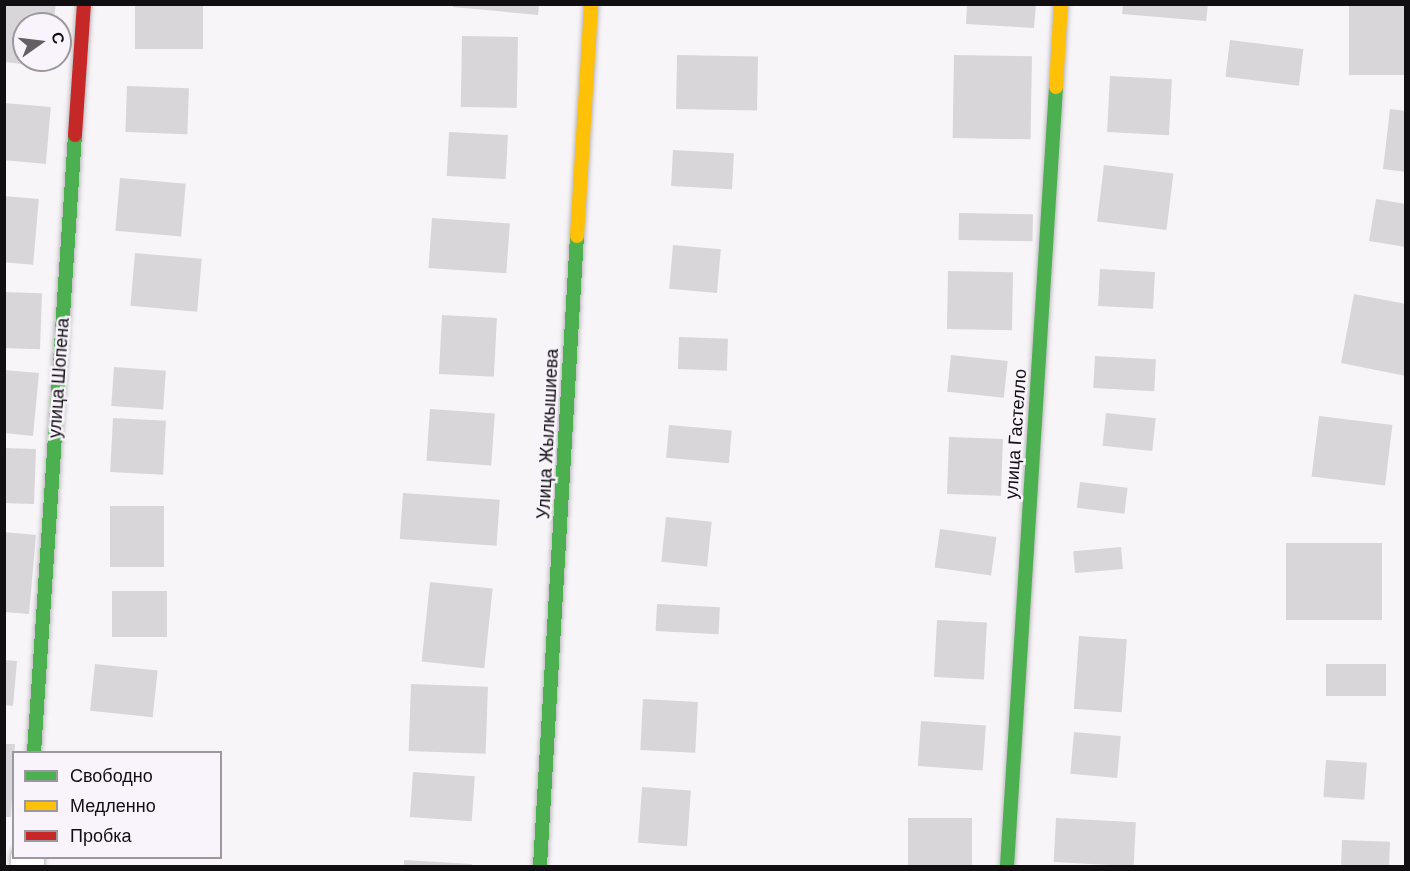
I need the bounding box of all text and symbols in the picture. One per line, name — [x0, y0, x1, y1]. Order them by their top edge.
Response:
north arrow — [12, 12, 72, 72]
text: С — [46, 30, 70, 46]
street label: улица Шопена — [44, 317, 74, 439]
street label: Улица Жылкышиева — [533, 348, 563, 520]
street label: улица Гастелло — [1001, 368, 1031, 500]
legend — [12, 751, 222, 859]
text: Свободно — [70, 764, 153, 788]
text: Медленно — [70, 794, 156, 818]
text: Пробка — [70, 824, 132, 848]

